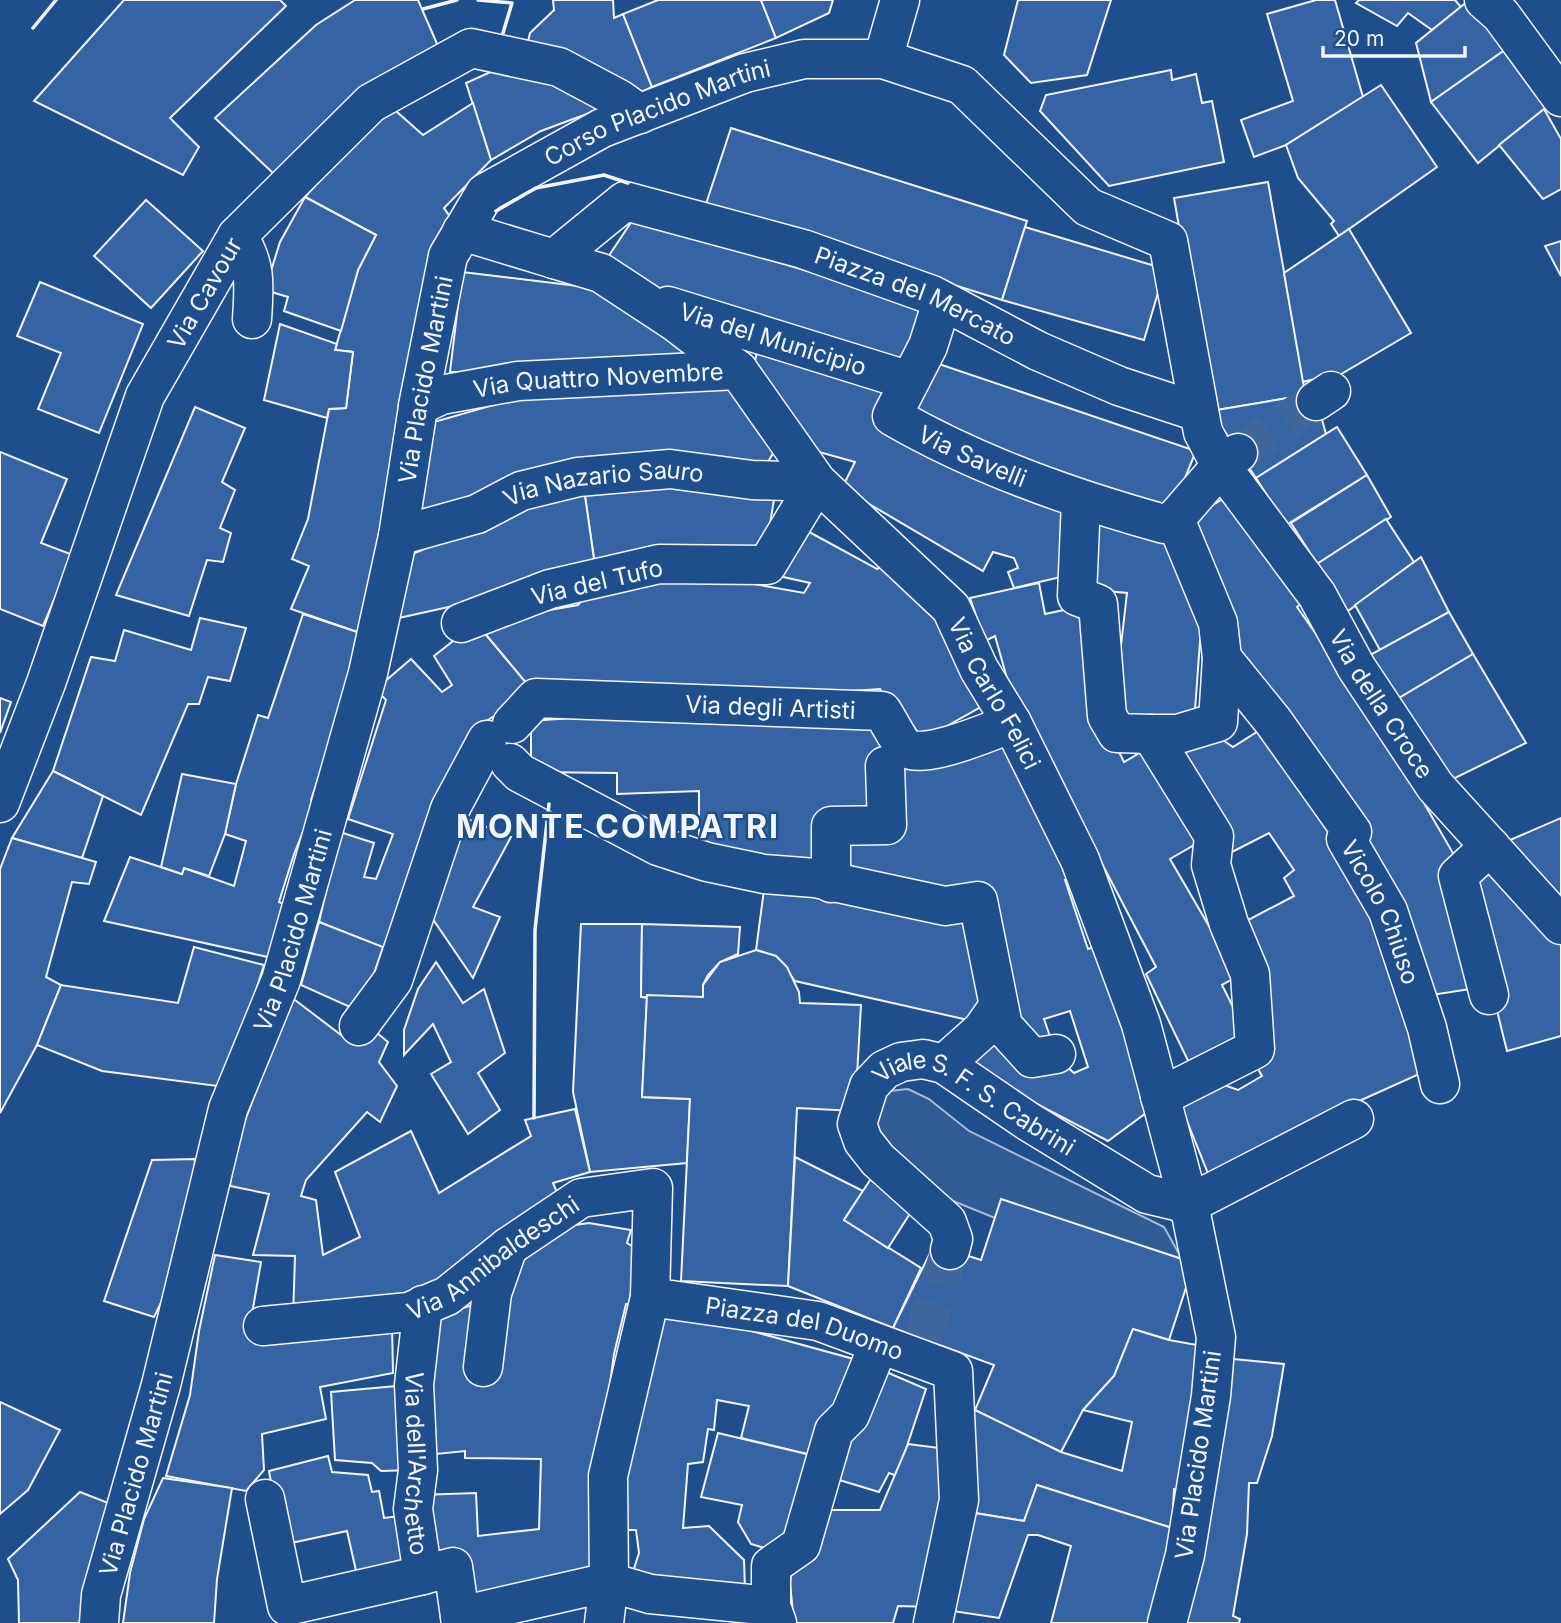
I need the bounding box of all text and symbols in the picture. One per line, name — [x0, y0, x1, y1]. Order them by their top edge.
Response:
scale bar — [1323, 14, 1465, 58]
text: 20 m — [1334, 26, 1384, 51]
street label: Corso Placido Martini — [539, 53, 773, 172]
street label: Via Cavour — [161, 232, 248, 354]
street label: Piazza del Mercato — [811, 240, 1021, 351]
street label: Via Placido Martini — [392, 273, 458, 486]
street label: Via del Municipio — [676, 296, 870, 381]
street label: Via Quattro Novembre — [471, 356, 724, 403]
street label: Via Savelli — [914, 419, 1031, 493]
street label: Via Nazario Sauro — [498, 454, 706, 512]
street label: Via del Tufo — [528, 553, 666, 611]
street label: Via Carlo Felici — [943, 613, 1047, 774]
street label: Via della Croce — [1324, 624, 1440, 784]
street label: Via degli Artisti — [685, 689, 856, 724]
district label: MONTE COMPATRI — [456, 807, 780, 846]
street label: Via Placido Martini — [247, 825, 338, 1036]
street label: Vicolo Chiuso — [1335, 835, 1426, 988]
street label: Viale S. F. S. Cabrini — [866, 1044, 1081, 1161]
street label: Via Annibaldeschi — [402, 1189, 584, 1326]
street label: Piazza del Duomo — [703, 1291, 908, 1366]
street label: Via Placido Martini — [1169, 1349, 1227, 1561]
street label: Via Placido Martini — [93, 1369, 178, 1579]
street label: Via dell'Archetto — [398, 1370, 434, 1557]

